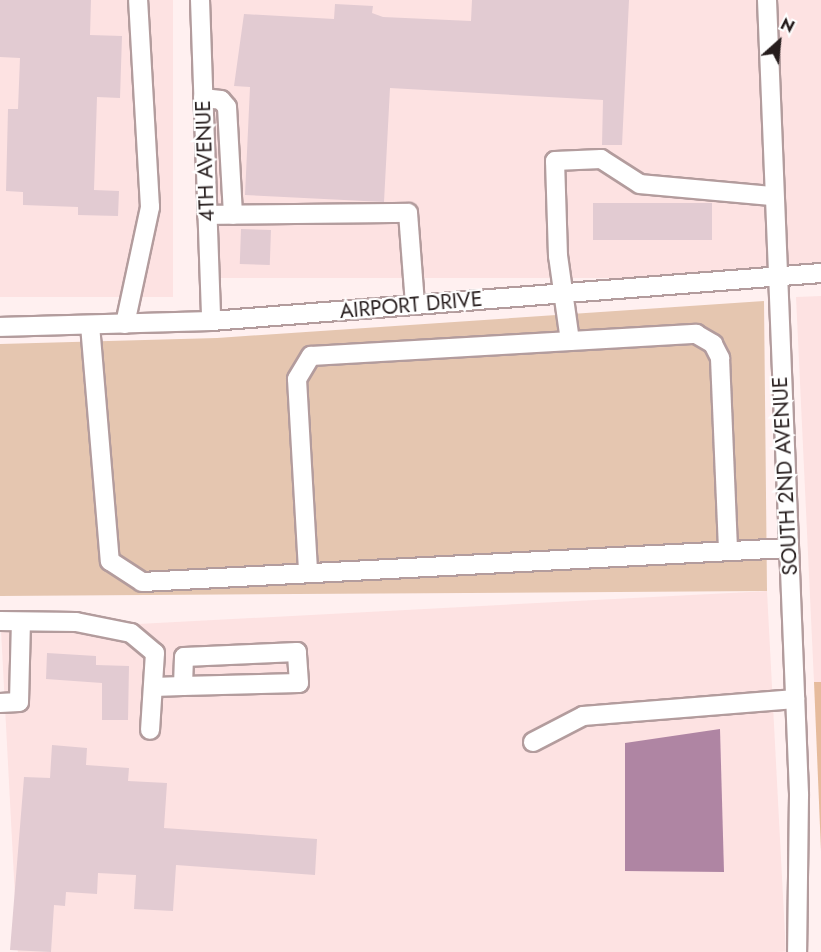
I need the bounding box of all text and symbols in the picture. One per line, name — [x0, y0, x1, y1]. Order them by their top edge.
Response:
north arrow — [749, 12, 809, 72]
text: N — [777, 12, 798, 39]
street label: 4TH AVENUE — [190, 100, 220, 222]
street label: AIRPORT DRIVE — [339, 286, 483, 324]
street label: SOUTH 2ND AVENUE — [767, 376, 803, 576]

